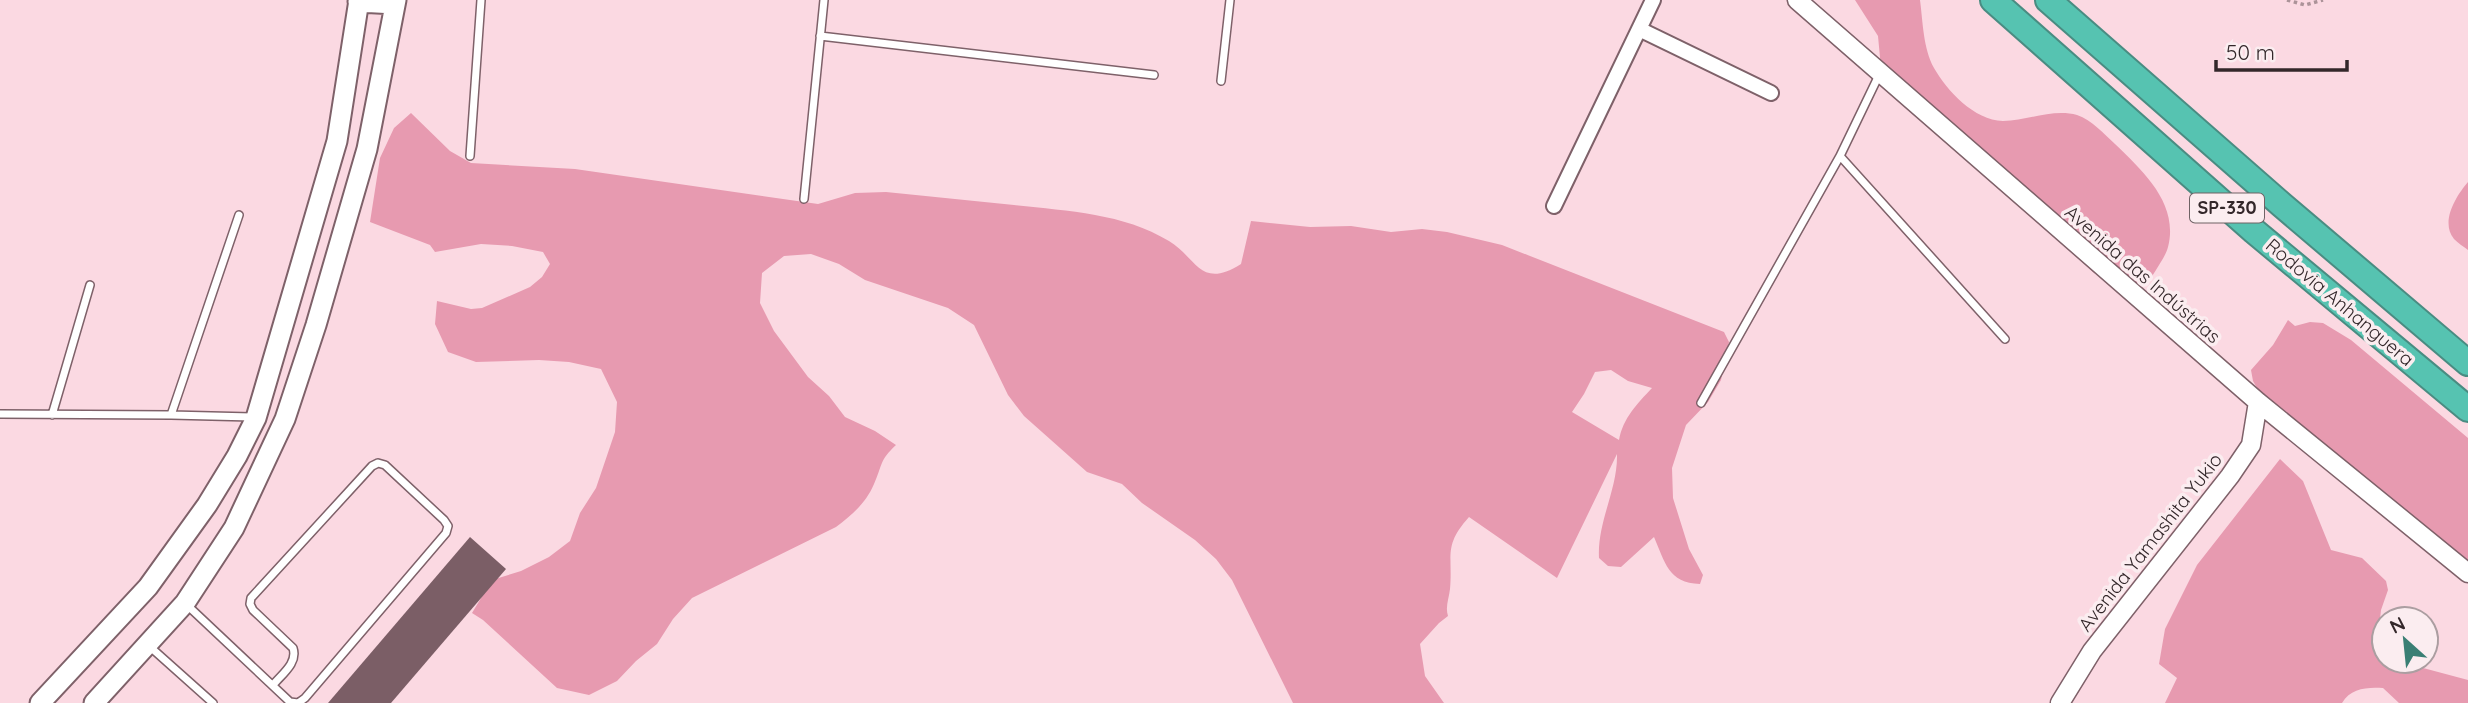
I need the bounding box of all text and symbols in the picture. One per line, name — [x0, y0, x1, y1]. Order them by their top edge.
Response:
scale bar — [2216, 28, 2347, 72]
text: 50 m — [2226, 39, 2275, 65]
road number: SP-330 — [2190, 194, 2264, 223]
street label: Avenida das Indústrias — [2060, 200, 2226, 348]
street label: Rodovia Anhanguera — [2261, 233, 2419, 371]
street label: Avenida Yamashita Yukio — [2073, 448, 2227, 636]
north arrow — [2370, 605, 2440, 675]
text: N — [2386, 611, 2409, 639]

